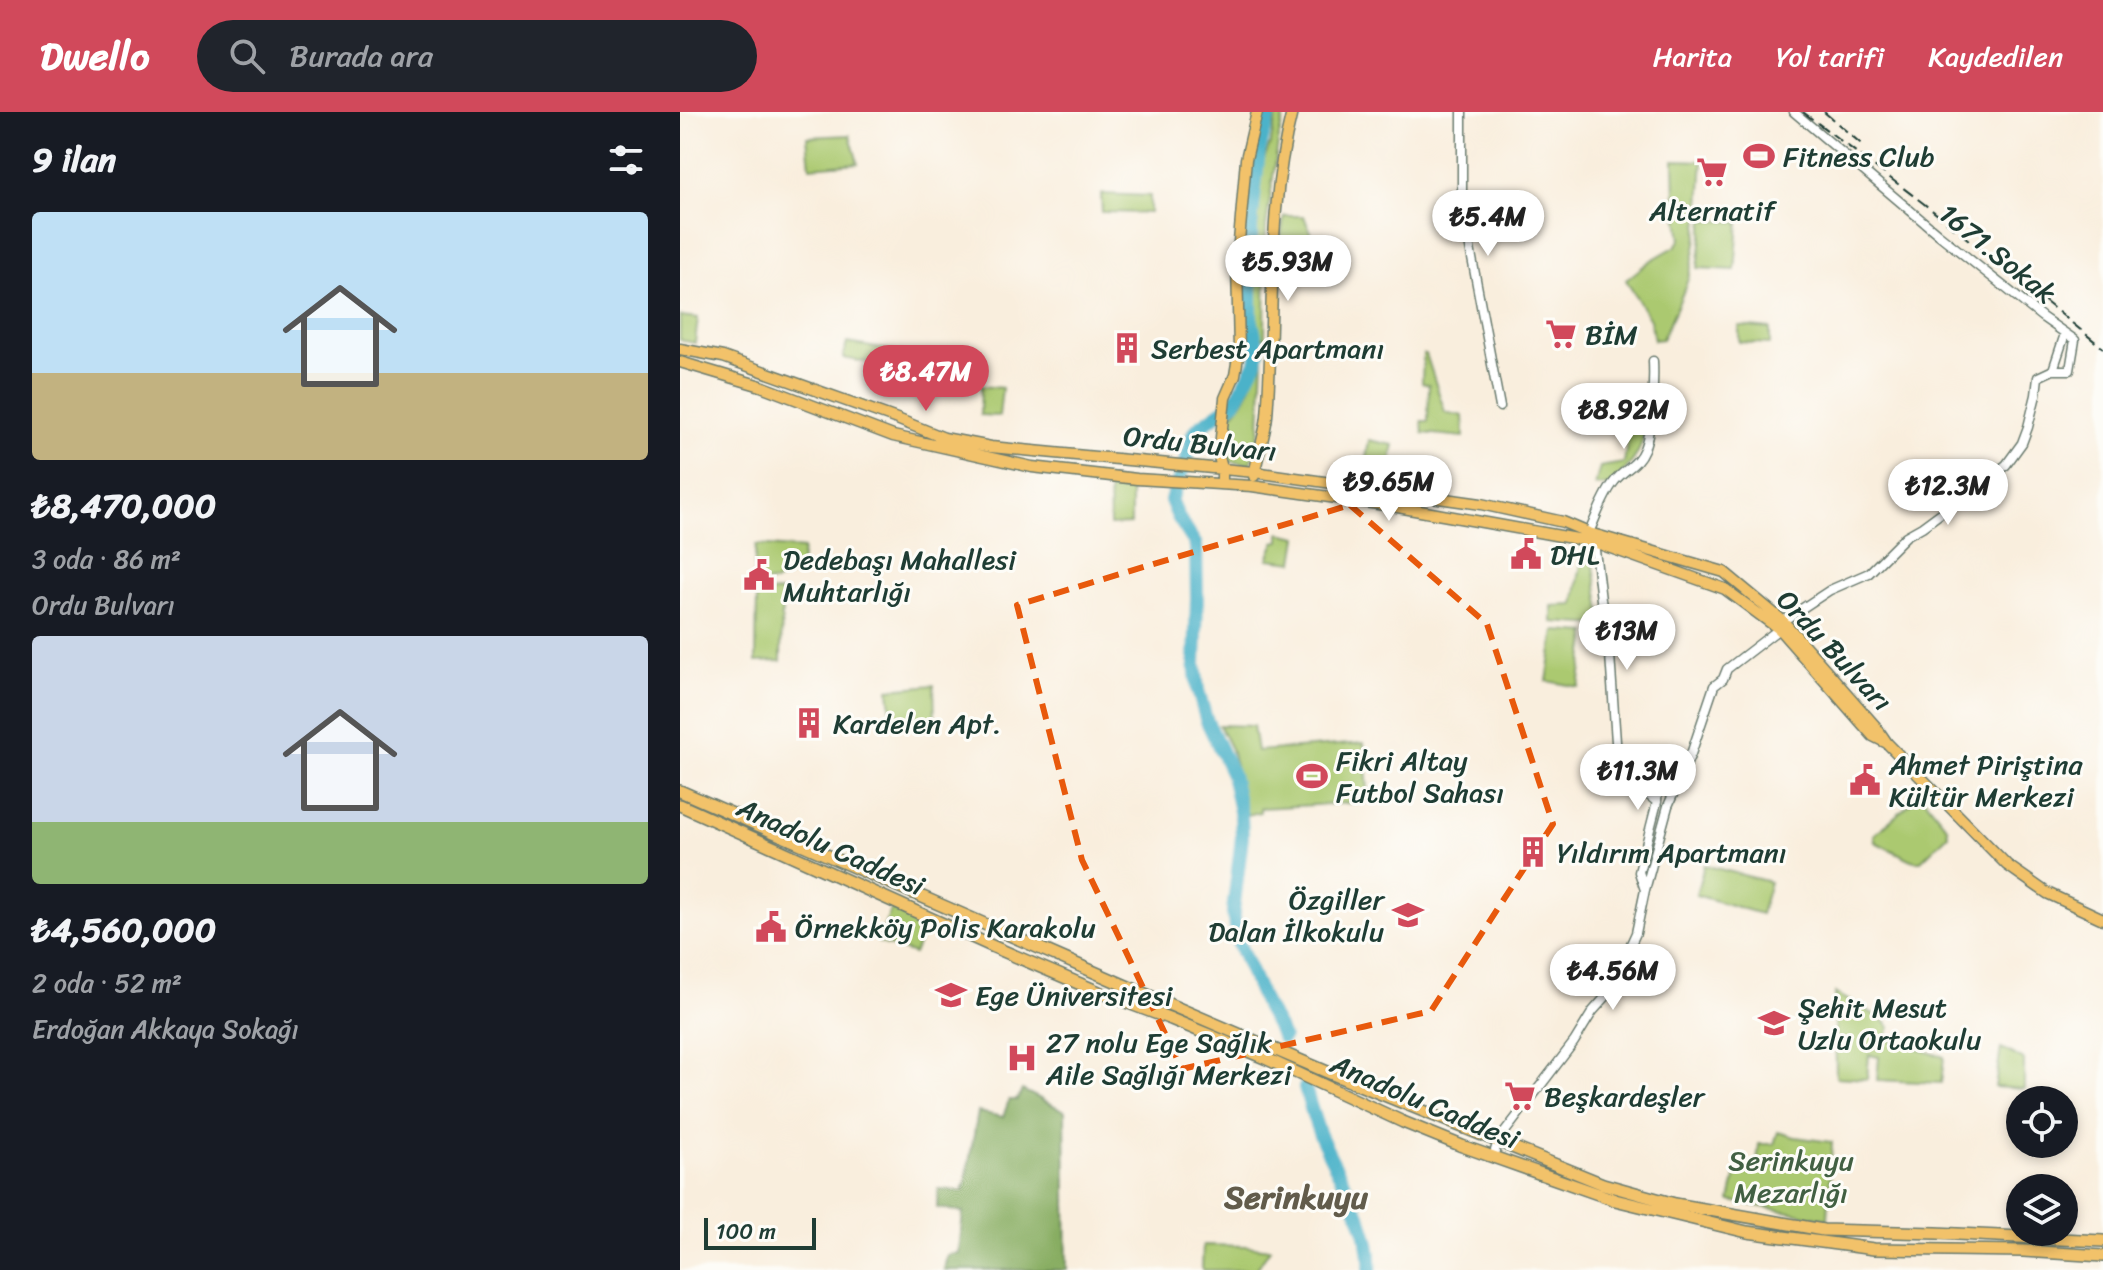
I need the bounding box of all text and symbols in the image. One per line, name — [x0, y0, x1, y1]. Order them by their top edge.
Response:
search box — [197, 20, 757, 92]
text: Dwello — [40, 23, 149, 90]
text: Burada ara — [289, 29, 433, 83]
text: Harita — [1653, 32, 1732, 81]
text: Yol tarifi — [1776, 32, 1884, 81]
text: Kaydedilen — [1928, 32, 2063, 81]
icon: search — [225, 34, 269, 78]
text: 9 ilan — [32, 130, 116, 190]
place label: Fitness Club — [1783, 132, 1935, 181]
icon: filters — [604, 138, 648, 182]
sports icon: Fitness Club — [1742, 139, 1776, 173]
supermarket icon: Alternatif — [1695, 155, 1729, 189]
place label: Alternatif — [1648, 186, 1778, 235]
pin: ₺5.4M — [1432, 190, 1544, 258]
street label: 1671.Sokak — [1928, 190, 2068, 317]
text: ₺5.4M — [1450, 193, 1526, 239]
pin: ₺5.93M — [1223, 235, 1353, 303]
text: ₺5.93M — [1243, 238, 1333, 284]
icon: home — [268, 264, 412, 408]
place label: BİM — [1585, 310, 1638, 359]
supermarket icon: BİM — [1544, 317, 1578, 351]
place label: Serbest Apartmanı — [1151, 324, 1384, 373]
building icon: Serbest Apartmanı — [1110, 331, 1144, 365]
pin: ₺8.47M — [861, 345, 991, 413]
text: ₺8.47M — [881, 348, 971, 394]
pin: ₺8.92M — [1559, 383, 1689, 451]
text: ₺8.92M — [1579, 386, 1669, 432]
street label: Ordu Bulvarı — [1121, 411, 1279, 476]
pin: ₺9.65M — [1324, 455, 1454, 523]
text: ₺9.65M — [1344, 458, 1434, 504]
pin: ₺12.3M — [1883, 459, 2013, 527]
text: ₺12.3M — [1906, 462, 1990, 508]
text: ₺8,470,000 — [32, 476, 216, 536]
place label: DHL — [1550, 530, 1600, 579]
place label: Dedebaşı Mahallesi Muhtarlığı — [783, 535, 1017, 616]
text: 3 oda · 86 m² — [32, 536, 181, 582]
public building icon: DHL — [1509, 537, 1543, 571]
public building icon: Dedebaşı Mahallesi Muhtarlığı — [742, 558, 776, 592]
street label: Ordu Bulvarı — [1764, 577, 1905, 723]
text: Ordu Bulvarı — [32, 582, 175, 628]
pin: ₺13M — [1580, 604, 1674, 672]
text: ₺13M — [1597, 607, 1658, 653]
icon: home — [268, 688, 412, 832]
place label: Kardelen Apt. — [833, 699, 1001, 748]
building icon: Kardelen Apt. — [792, 706, 826, 740]
place label: Fikri Altay Futbol Sahası — [1336, 736, 1504, 817]
place label: Ahmet Piriştina Kültür Merkezi — [1888, 740, 2083, 821]
pin: ₺11.3M — [1573, 744, 1703, 812]
text: ₺11.3M — [1598, 747, 1678, 793]
sports icon: Fikri Altay Futbol Sahası — [1295, 759, 1329, 793]
public building icon: Ahmet Piriştina Kültür Merkezi — [1848, 763, 1882, 797]
street label: Anadolu Caddesi — [728, 783, 934, 910]
place label: Yıldırım Apartmanı — [1557, 828, 1786, 877]
building icon: Yıldırım Apartmanı — [1516, 835, 1550, 869]
place label: Özgiller Dalan İlkokulu — [1208, 875, 1386, 956]
school or university icon: Özgiller Dalan İlkokulu — [1391, 898, 1425, 932]
text: ₺4,560,000 — [32, 900, 216, 960]
place label: Örnekköy Polis Karakolu — [795, 903, 1096, 952]
public building icon: Örnekköy Polis Karakolu — [754, 910, 788, 944]
pin: ₺4.56M — [1548, 944, 1678, 1012]
text: ₺4.56M — [1568, 947, 1658, 993]
text: 2 oda · 52 m² — [32, 960, 182, 1006]
place label: Ege Üniversitesi — [975, 971, 1174, 1020]
school or university icon: Ege Üniversitesi — [934, 978, 968, 1012]
place label: Şehit Mesut Uzlu Ortaokulu — [1798, 983, 1981, 1064]
text: Erdoğan Akkaya Sokağı — [32, 1006, 299, 1052]
school or university icon: Şehit Mesut Uzlu Ortaokulu — [1757, 1006, 1791, 1040]
place label: 27 nolu Ege Sağlık Aile Sağlığı Merkezi — [1045, 1018, 1293, 1099]
street label: Anadolu Caddesi — [1322, 1039, 1528, 1164]
hospital icon: 27 nolu Ege Sağlık Aile Sağlığı Merkezi — [1005, 1041, 1039, 1075]
place label: Beşkardeşler — [1544, 1072, 1706, 1121]
supermarket icon: Beşkardeşler — [1503, 1079, 1537, 1113]
map controls — [2006, 1086, 2078, 1246]
button: locate — [2006, 1086, 2078, 1158]
park label: Serinkuyu Mezarlığı — [1728, 1136, 1854, 1217]
district label: Serinkuyu — [1223, 1169, 1369, 1226]
button: layers — [2006, 1174, 2078, 1246]
text: 100 m — [716, 1212, 776, 1251]
scale bar — [704, 1214, 816, 1250]

